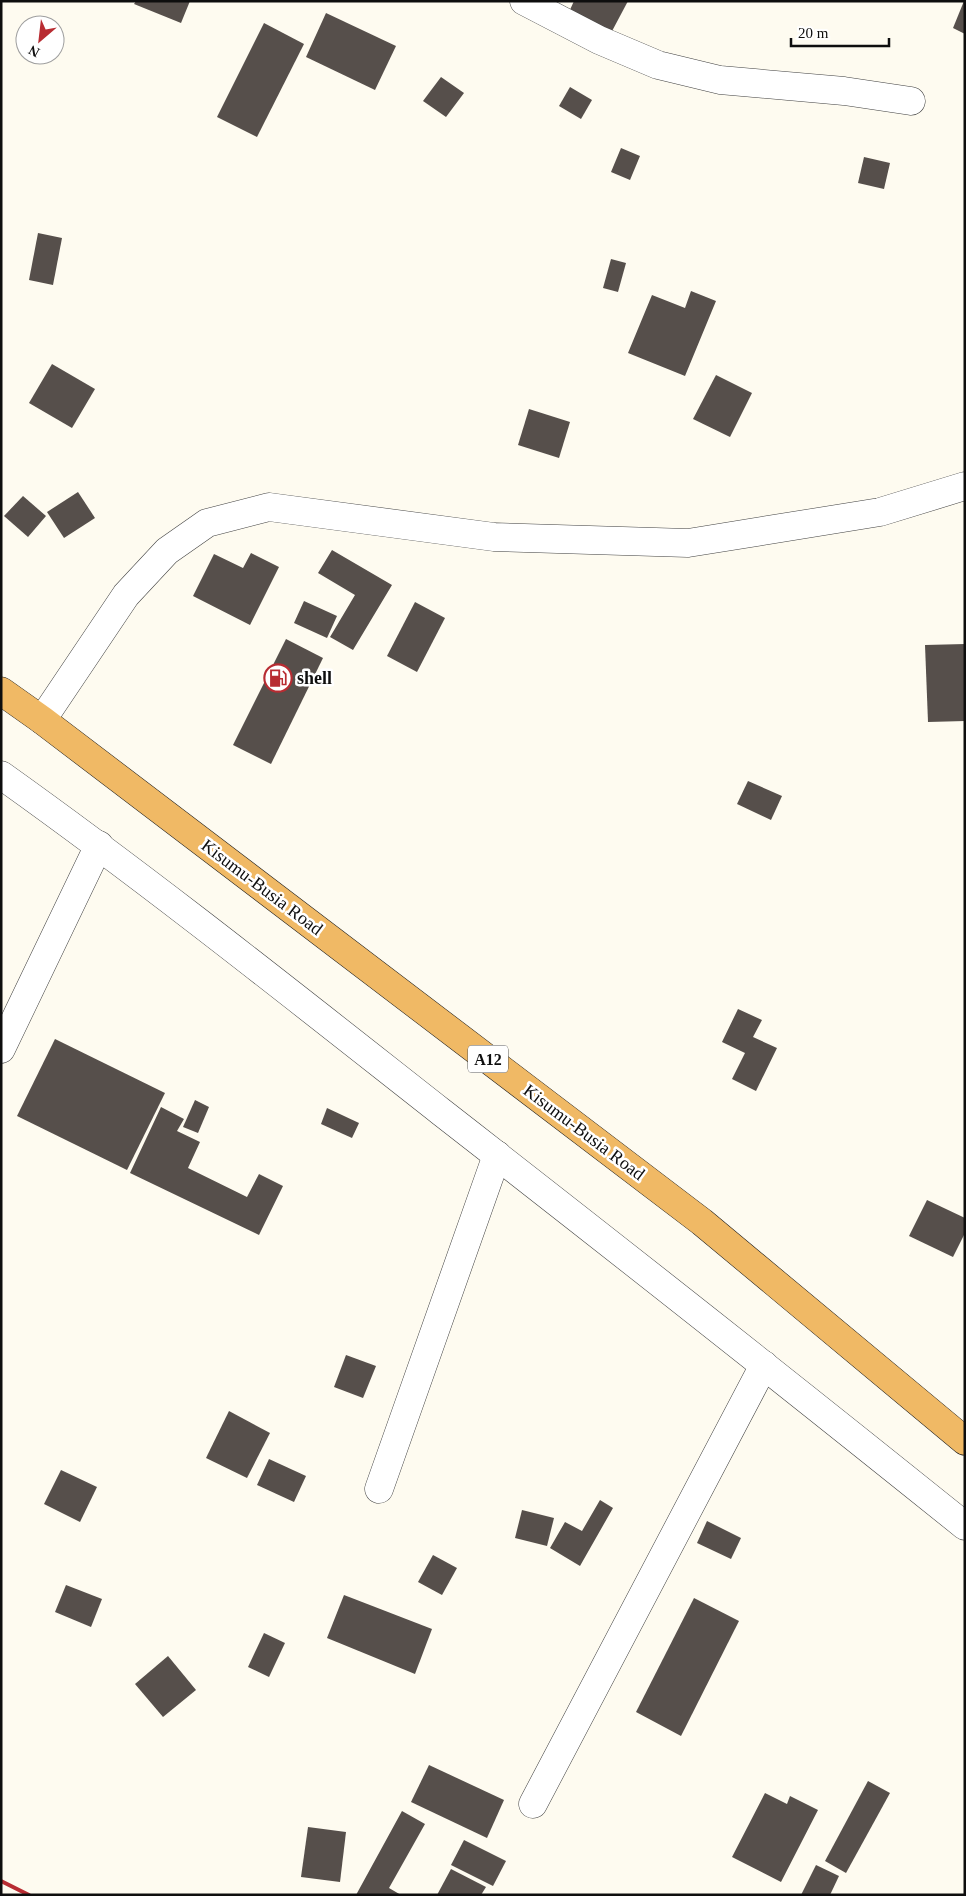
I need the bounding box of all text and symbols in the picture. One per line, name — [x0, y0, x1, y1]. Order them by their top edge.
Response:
north arrow — [15, 15, 65, 65]
scale bar — [791, 15, 888, 47]
text: 20 m — [798, 25, 829, 41]
text: N — [26, 42, 42, 60]
fuel station icon: shell — [263, 663, 293, 693]
place label: shell — [297, 668, 332, 688]
street label: Kisumu-Busia Road — [197, 835, 327, 939]
road number: A12 — [468, 1046, 508, 1072]
street label: Kisumu-Busia Road — [519, 1080, 649, 1184]

